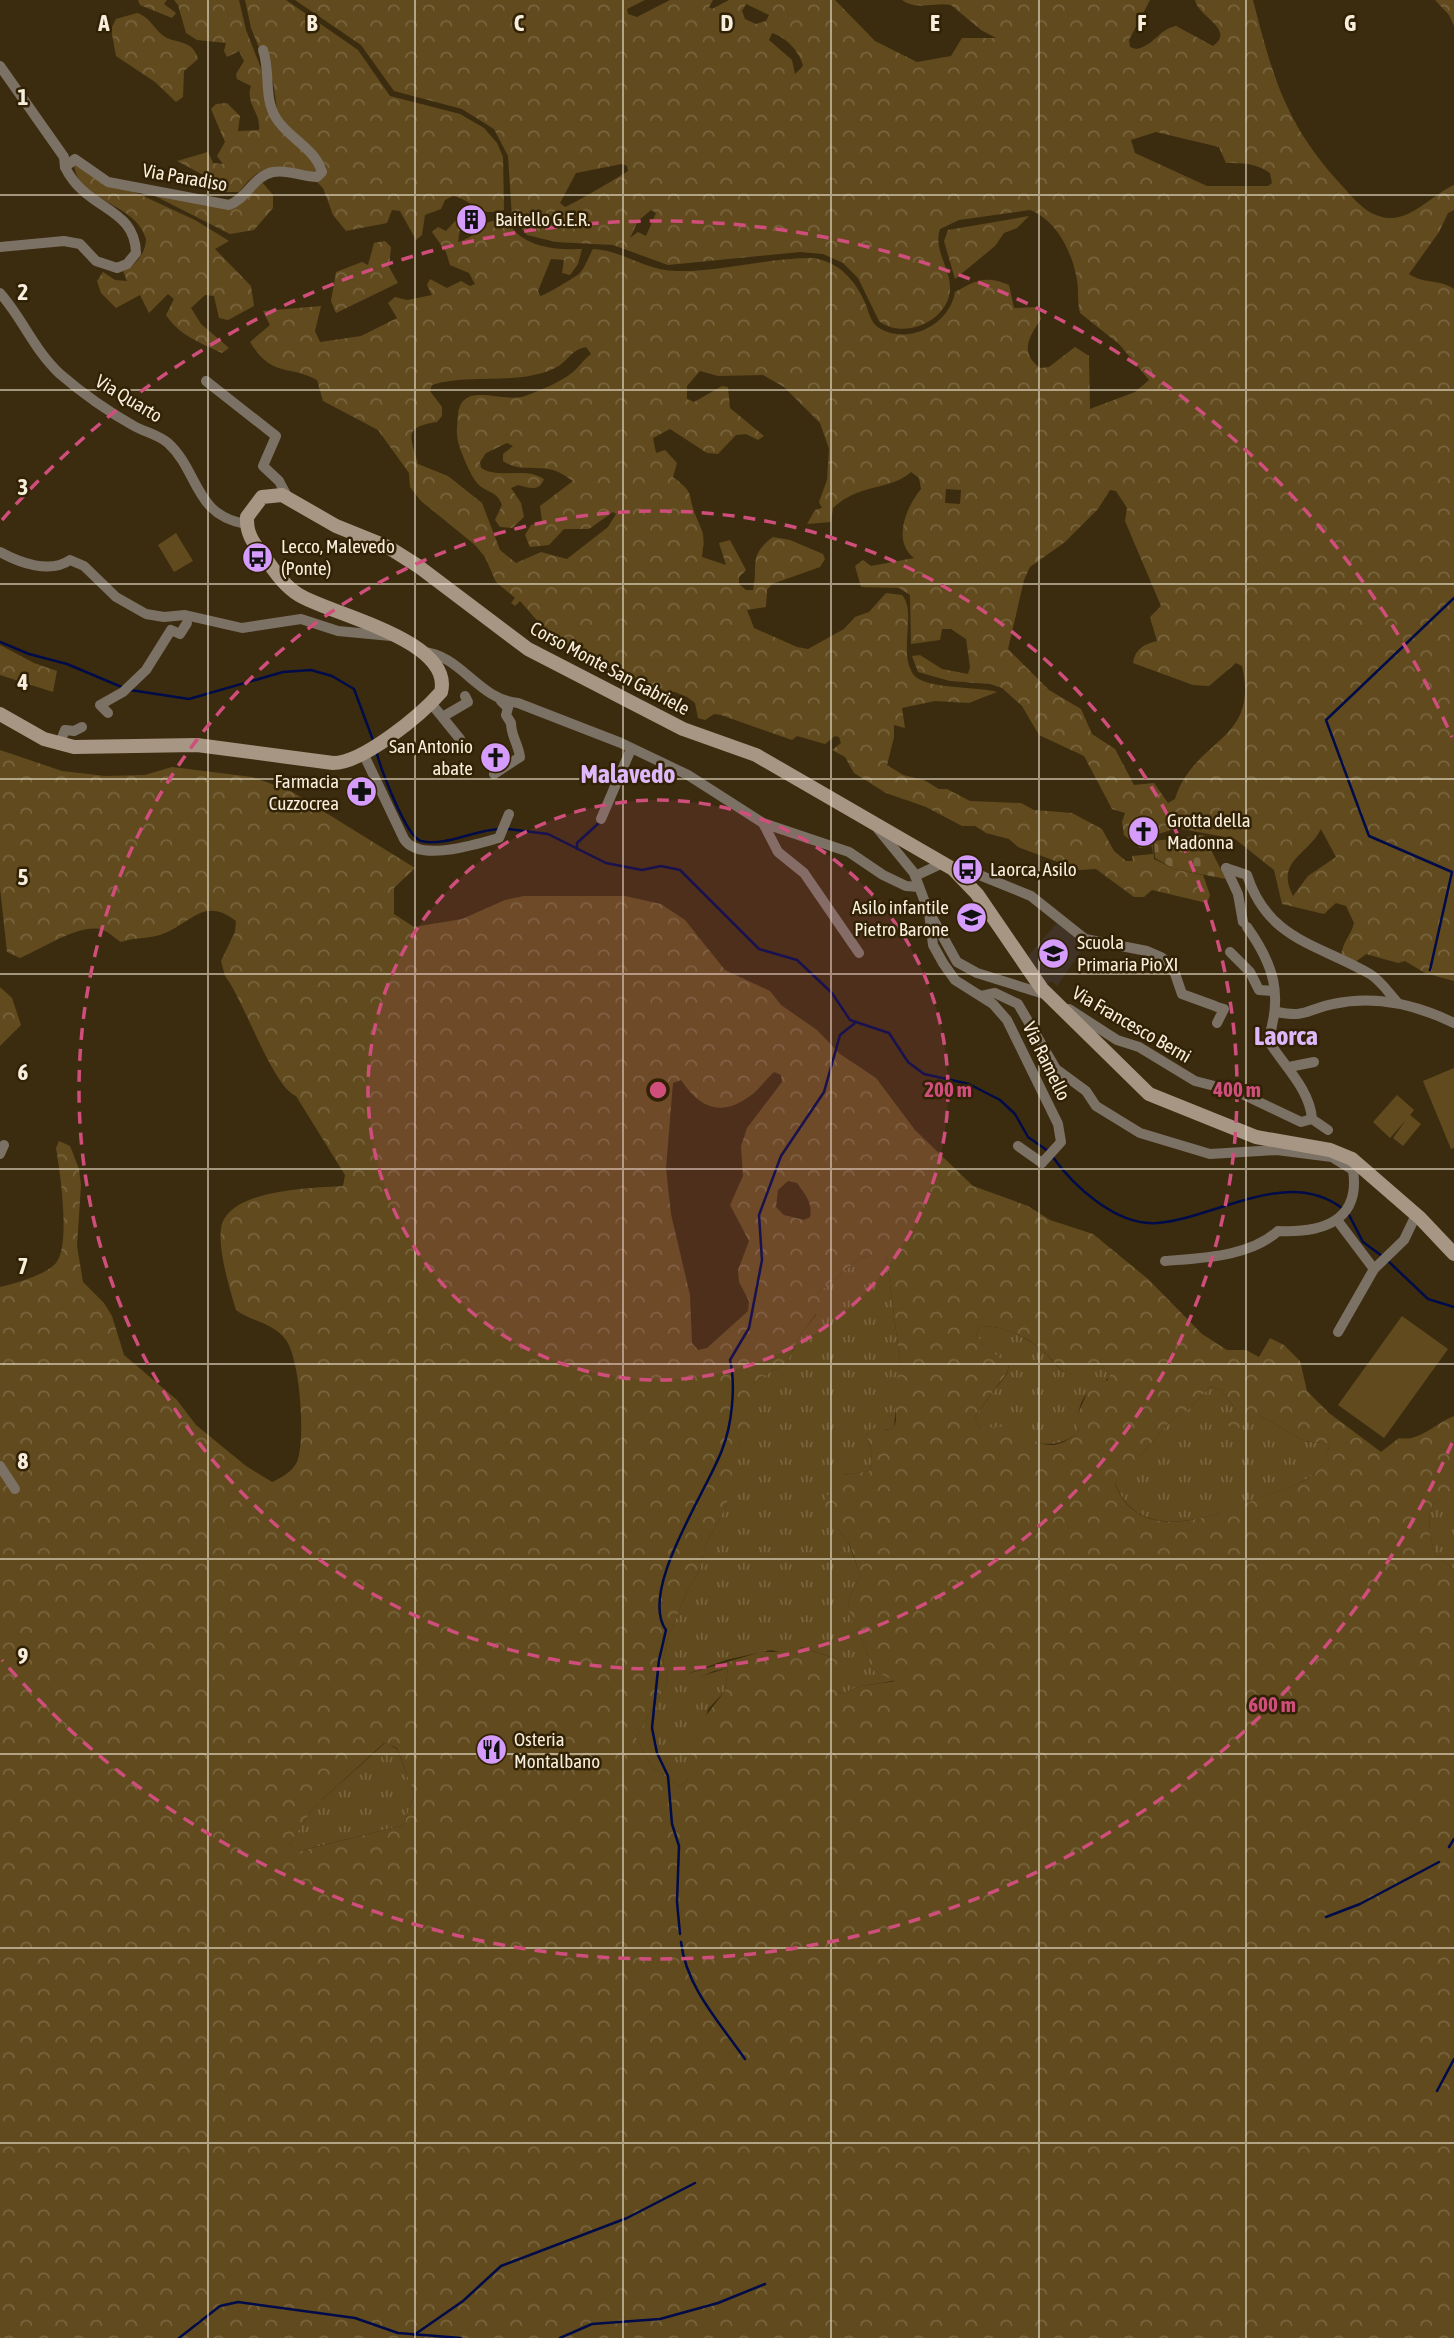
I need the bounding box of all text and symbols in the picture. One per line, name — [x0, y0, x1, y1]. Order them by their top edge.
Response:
text: A — [97, 10, 110, 36]
text: B — [307, 10, 318, 36]
text: C — [514, 10, 525, 36]
text: D — [721, 10, 734, 36]
text: E — [930, 10, 940, 36]
text: F — [1137, 10, 1147, 36]
text: G — [1344, 10, 1356, 36]
text: 1 — [18, 84, 29, 110]
street label: Via Paradiso — [141, 159, 229, 195]
building icon: Baitello G.E.R. — [455, 202, 489, 236]
place label: Baitello G.E.R. — [495, 208, 590, 230]
text: 2 — [18, 279, 28, 305]
street label: Via Quarto — [92, 370, 166, 426]
text: 3 — [18, 474, 28, 500]
place label: Lecco, Malevedo (Ponte) — [281, 535, 395, 579]
bus stop icon: Lecco, Malevedo (Ponte) — [241, 540, 275, 574]
street label: Corso Monte San Gabriele — [527, 617, 693, 719]
text: 4 — [17, 669, 29, 695]
place label: San Antonio abate — [389, 735, 473, 779]
church icon: San Antonio abate — [479, 740, 513, 774]
district label: Malavedo — [580, 759, 676, 789]
place label: Farmacia Cuzzocrea — [269, 770, 339, 814]
pharmacy icon: Farmacia Cuzzocrea — [345, 775, 379, 809]
place label: Grotta della Madonna — [1167, 809, 1251, 853]
church icon: Grotta della Madonna — [1127, 814, 1161, 848]
bus stop icon: Laorca, Asilo — [950, 852, 984, 886]
place label: Laorca, Asilo — [990, 858, 1077, 880]
text: 5 — [18, 864, 29, 890]
place label: Asilo infantile Pietro Barone — [852, 896, 949, 940]
school or university icon: Asilo infantile Pietro Barone — [955, 901, 989, 935]
place label: Scuola Primaria Pio XI — [1077, 931, 1178, 975]
school or university icon: Scuola Primaria Pio XI — [1037, 936, 1071, 970]
street label: Via Francesco Berni — [1069, 981, 1195, 1067]
street label: Via Ramello — [1019, 1018, 1075, 1104]
district label: Laorca — [1254, 1021, 1318, 1051]
text: 6 — [18, 1059, 29, 1085]
text: 200 m — [924, 1077, 972, 1101]
text: 400 m — [1212, 1077, 1261, 1101]
centre of rings — [646, 1078, 670, 1102]
text: 7 — [18, 1253, 28, 1279]
text: 8 — [18, 1448, 29, 1474]
text: 9 — [18, 1643, 29, 1669]
text: 600 m — [1248, 1692, 1296, 1716]
place label: Osteria Montalbano — [514, 1728, 600, 1772]
restaurant icon: Osteria Montalbano — [474, 1733, 508, 1767]

